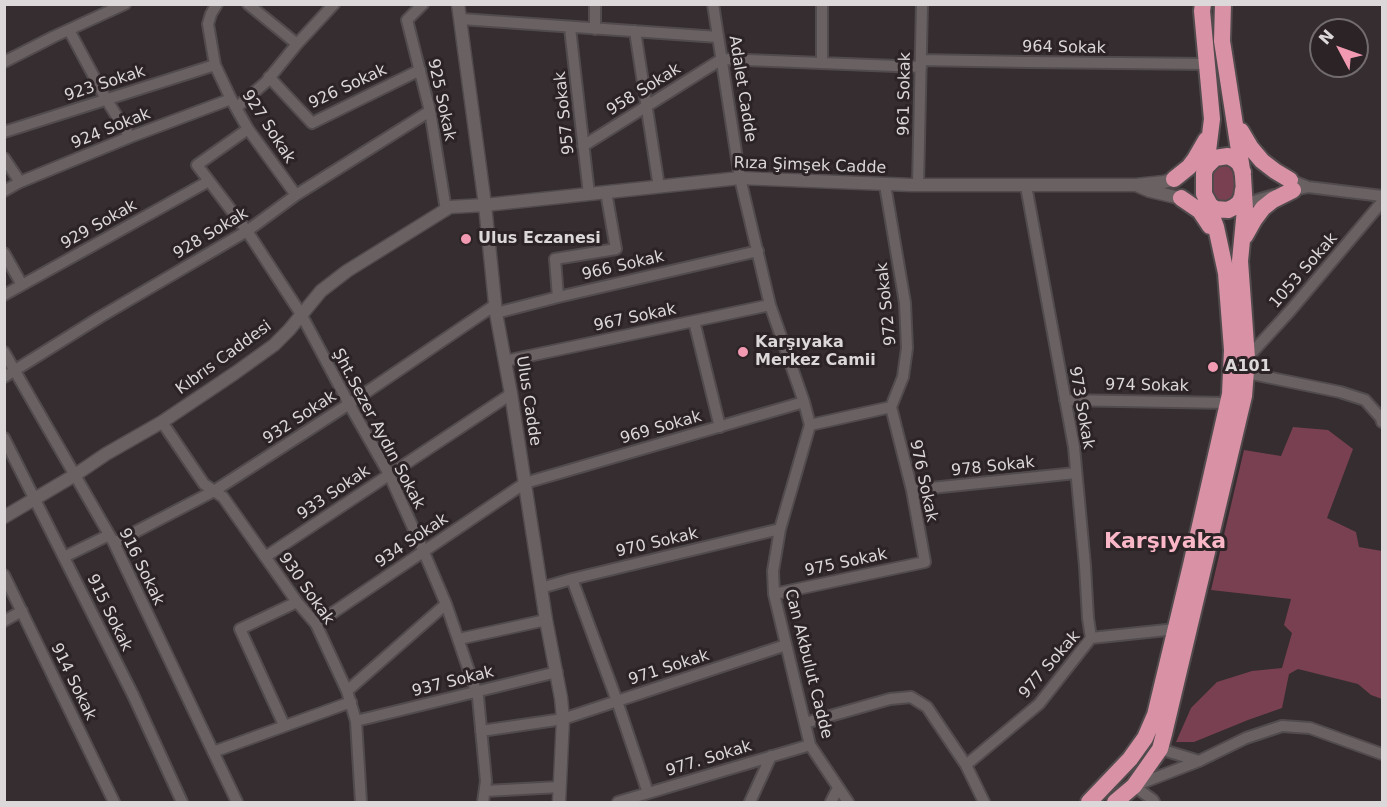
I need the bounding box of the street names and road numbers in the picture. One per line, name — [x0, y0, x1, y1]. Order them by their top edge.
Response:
street label: Adalet Cadde — [724, 34, 760, 144]
street label: 964 Sokak — [1022, 38, 1106, 58]
street label: 961 Sokak — [895, 52, 915, 136]
street label: 925 Sokak — [423, 57, 459, 143]
street label: 958 Sokak — [603, 60, 685, 120]
street label: 926 Sokak — [306, 61, 390, 113]
street label: 923 Sokak — [62, 62, 148, 106]
street label: 957 Sokak — [551, 70, 579, 156]
street label: 927 Sokak — [237, 87, 299, 167]
street label: 924 Sokak — [69, 104, 153, 154]
street label: Rıza Şimşek Cadde — [733, 154, 887, 178]
street label: 929 Sokak — [58, 196, 140, 254]
street label: 928 Sokak — [170, 204, 252, 264]
street label: 1053 Sokak — [1266, 229, 1342, 313]
street label: 966 Sokak — [580, 247, 666, 285]
street label: 972 Sokak — [873, 261, 901, 347]
street label: 967 Sokak — [592, 300, 678, 336]
street label: Kıbrıs Caddesi — [172, 317, 276, 399]
street label: Şht.Sezer Aydın Sokak — [328, 346, 428, 512]
street label: Ulus Cadde — [511, 355, 545, 447]
street label: 973 Sokak — [1064, 365, 1098, 451]
street label: 974 Sokak — [1105, 376, 1189, 396]
street label: 932 Sokak — [260, 387, 340, 449]
street label: 969 Sokak — [618, 407, 704, 449]
street label: 976 Sokak — [905, 438, 941, 524]
street label: 978 Sokak — [950, 453, 1036, 481]
street label: 933 Sokak — [294, 462, 374, 524]
street label: 934 Sokak — [372, 510, 452, 572]
street label: 970 Sokak — [614, 524, 700, 562]
street label: 916 Sokak — [114, 525, 168, 609]
street label: 975 Sokak — [803, 545, 889, 581]
street label: 930 Sokak — [274, 549, 338, 629]
street label: 915 Sokak — [82, 571, 136, 655]
street label: Can Akbulut Cadde — [780, 587, 836, 741]
street label: 977 Sokak — [1015, 627, 1085, 703]
street label: 914 Sokak — [46, 640, 100, 724]
street label: 971 Sokak — [626, 646, 712, 690]
street label: 937 Sokak — [410, 663, 496, 701]
street label: 977. Sokak — [664, 737, 754, 781]

